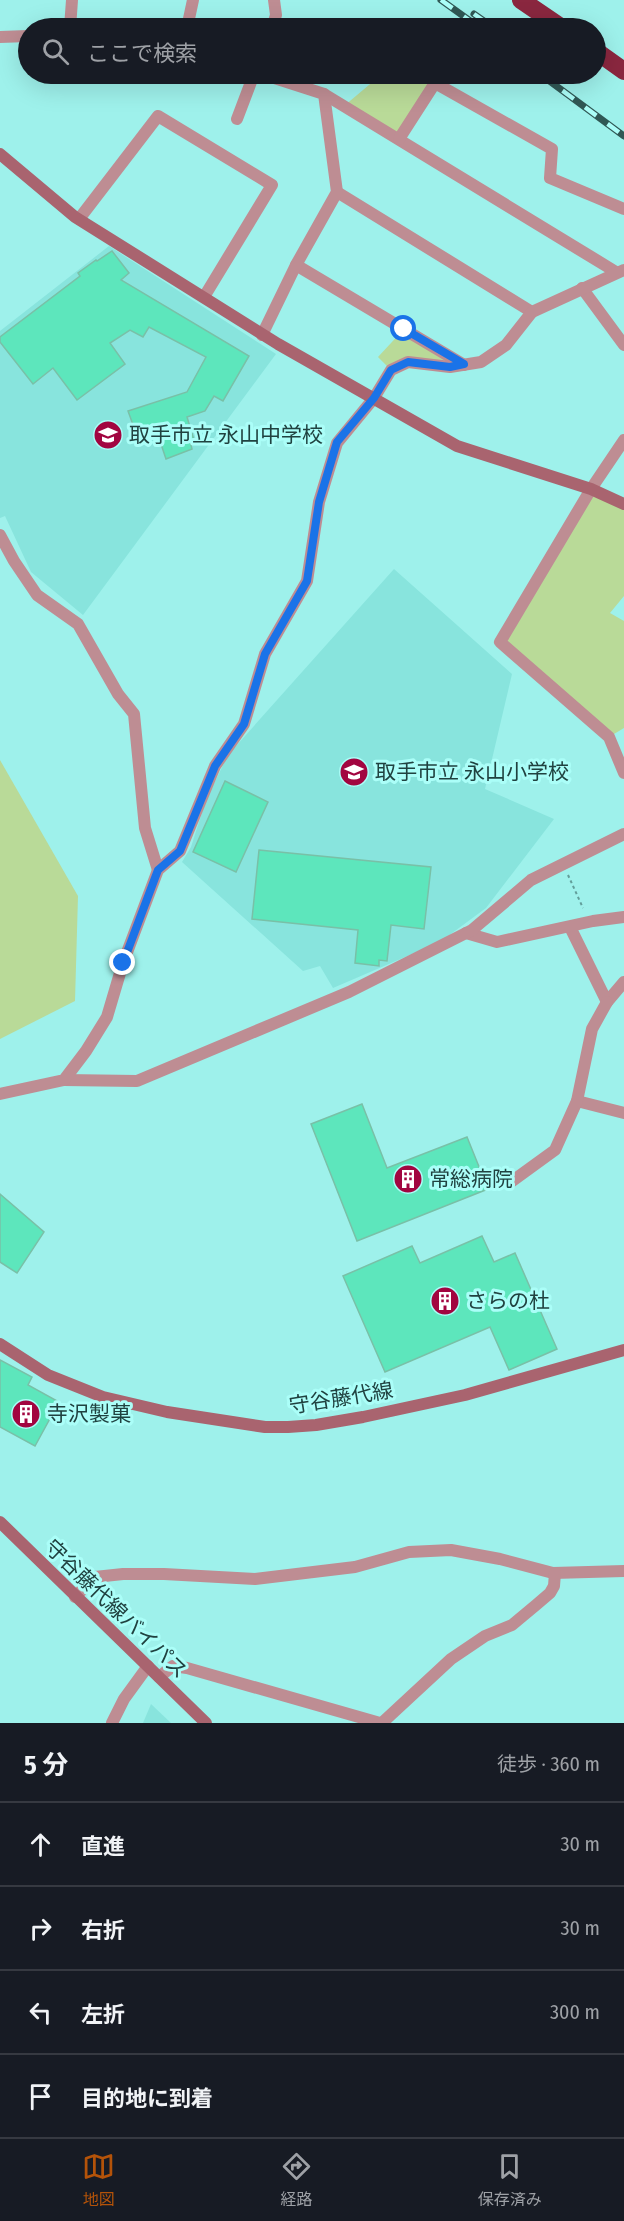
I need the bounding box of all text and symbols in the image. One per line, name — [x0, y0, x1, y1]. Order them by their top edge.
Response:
search box — [18, 18, 606, 84]
icon: search — [39, 35, 72, 68]
text: ここで検索 — [87, 40, 197, 67]
route start — [390, 315, 416, 341]
school or university icon: 取手市立 永山中学校 — [92, 419, 124, 451]
place label: 取手市立 永山中学校 — [129, 422, 323, 448]
school or university icon: 取手市立 永山小学校 — [338, 756, 370, 788]
place label: 取手市立 永山小学校 — [375, 759, 569, 785]
route end — [109, 949, 135, 975]
building icon: 常総病院 — [392, 1163, 424, 1195]
place label: 常総病院 — [429, 1166, 513, 1192]
building icon: さらの杜 — [429, 1285, 461, 1317]
place label: さらの杜 — [466, 1288, 550, 1314]
street label: 守谷藤代線 — [287, 1377, 395, 1419]
building icon: 寺沢製菓 — [10, 1398, 42, 1430]
place label: 寺沢製菓 — [47, 1401, 131, 1427]
street label: 守谷藤代線バイパス — [39, 1534, 193, 1684]
text: 5 分 — [24, 1750, 68, 1781]
text: 徒歩 · 360 m — [497, 1752, 600, 1776]
icon: ahead — [24, 1828, 57, 1861]
text: 30 m — [560, 1832, 600, 1856]
text: 直進 — [81, 1833, 125, 1860]
icon: right — [24, 1912, 57, 1945]
text: 30 m — [560, 1916, 600, 1940]
text: 右折 — [81, 1917, 125, 1944]
icon: left — [24, 1996, 57, 2029]
text: 300 m — [550, 2000, 600, 2024]
text: 左折 — [81, 2001, 125, 2028]
icon: arrive — [24, 2080, 57, 2113]
text: 目的地に到着 — [81, 2085, 213, 2112]
tab: 地図 — [82, 2150, 115, 2210]
tab: 経路 — [280, 2150, 313, 2210]
tab: 保存済み — [478, 2150, 542, 2210]

